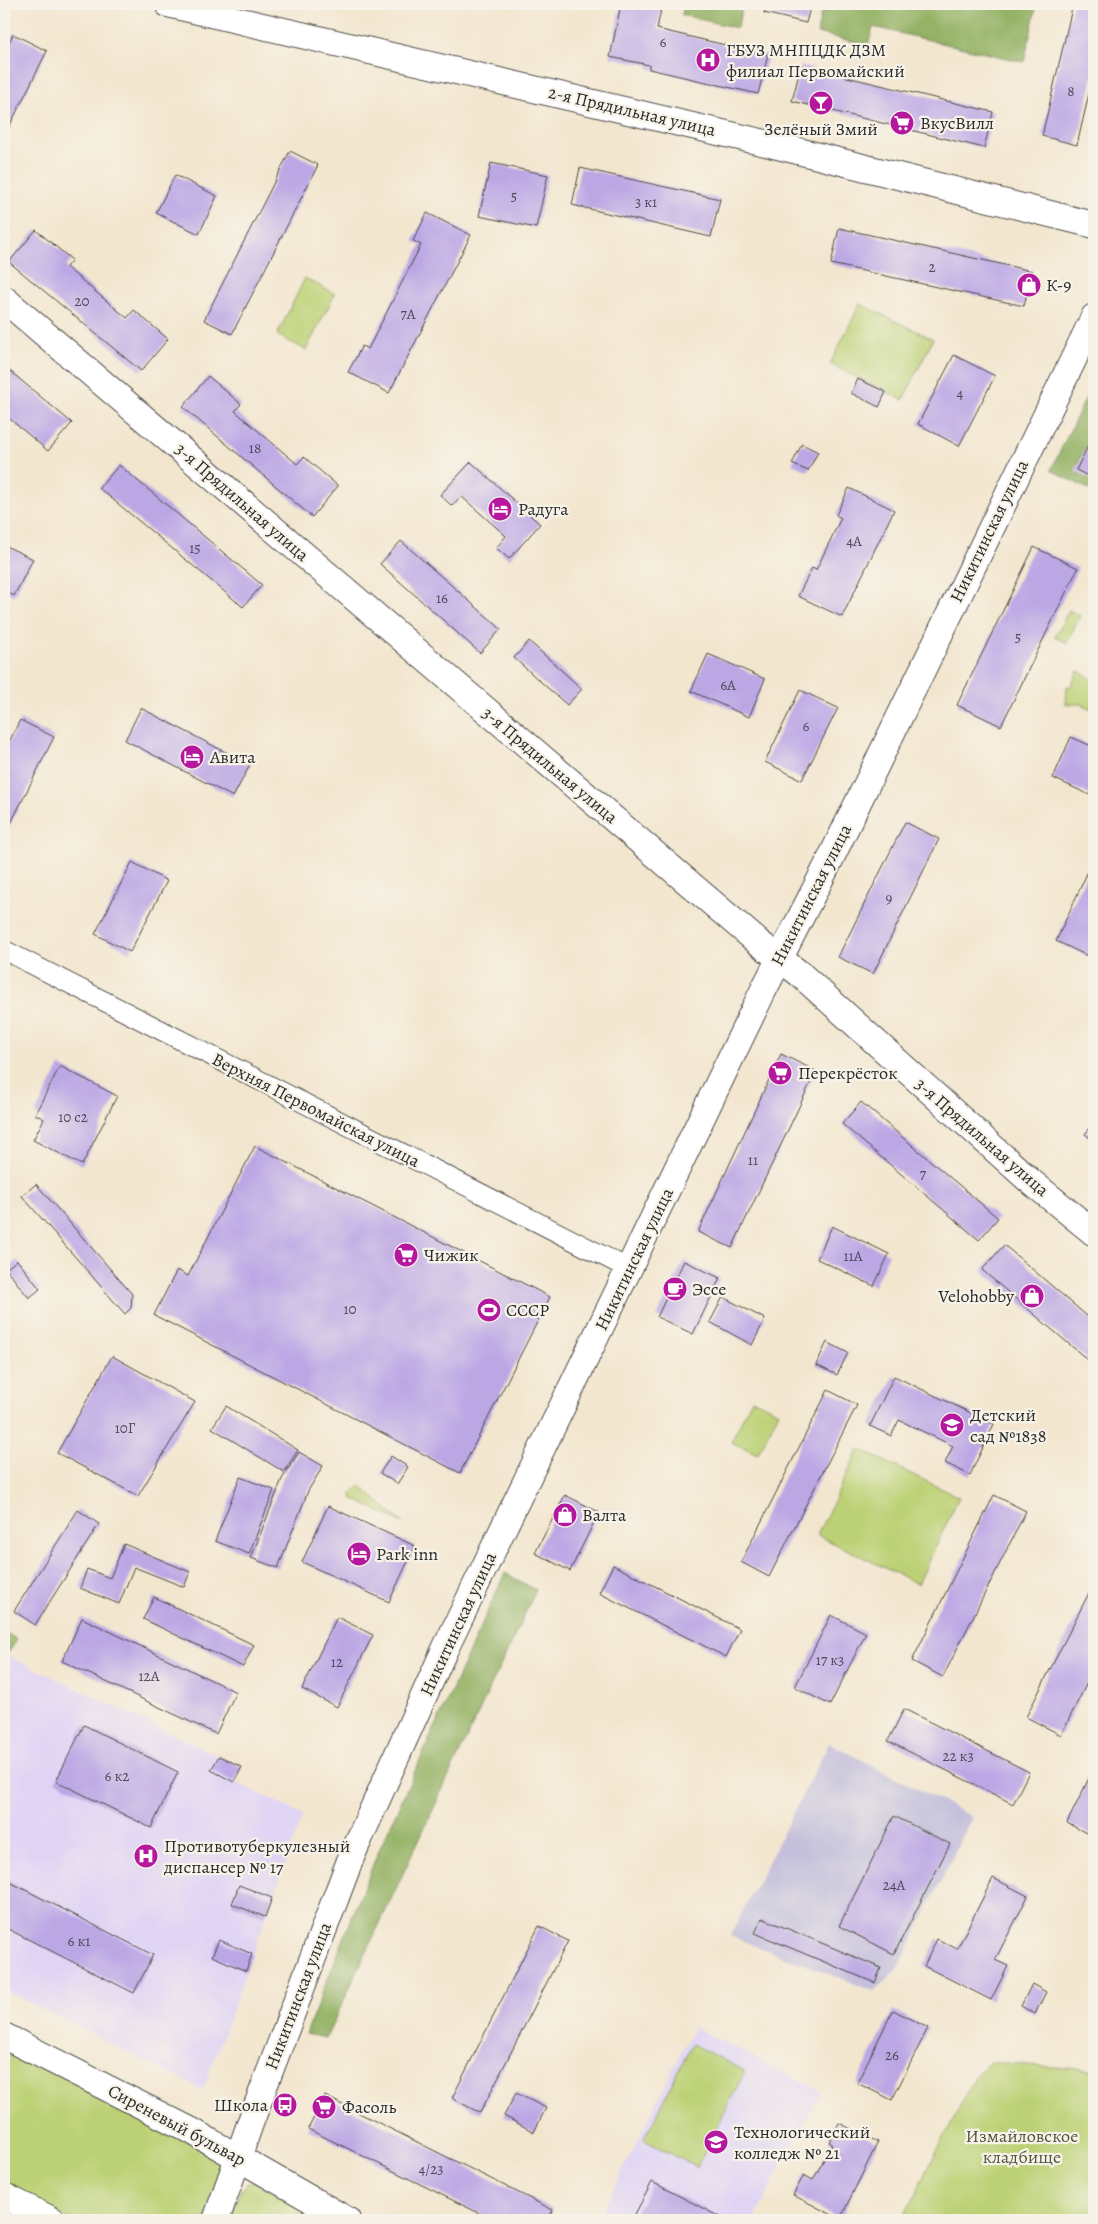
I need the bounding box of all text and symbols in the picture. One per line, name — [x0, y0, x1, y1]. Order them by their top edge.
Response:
house number: 6 — [660, 32, 667, 52]
place label: ГБУЗ МНПЦДК ДЗМ филиал Первомайский — [726, 38, 905, 83]
hospital icon: ГБУЗ МНПЦДК ДЗМ филиал Первомайский — [695, 47, 721, 73]
street label: 2-я Прядильная улица — [546, 80, 719, 142]
house number: 8 — [1067, 81, 1075, 101]
bar icon: Зелёный Змий — [808, 90, 834, 116]
supermarket icon: ВкусВилл — [889, 110, 915, 136]
place label: ВкусВилл — [920, 111, 994, 135]
place label: Зелёный Змий — [764, 117, 878, 141]
house number: 5 — [511, 186, 517, 206]
house number: 3 к1 — [635, 192, 657, 212]
house number: 2 — [928, 257, 936, 277]
shop icon: К-9 — [1016, 272, 1042, 298]
place label: К-9 — [1046, 273, 1071, 297]
house number: 20 — [74, 291, 90, 311]
house number: 7А — [400, 304, 416, 324]
house number: 4 — [957, 383, 964, 403]
street label: 3-я Прядильная улица — [170, 437, 315, 567]
house number: 18 — [249, 438, 261, 458]
street label: Никитинская улица — [944, 455, 1034, 606]
hotel icon: Радуга — [487, 496, 513, 522]
place label: Радуга — [518, 497, 569, 521]
house number: 4А — [846, 531, 862, 551]
house number: 15 — [189, 538, 201, 558]
house number: 16 — [436, 588, 448, 608]
house number: 5 — [1015, 627, 1021, 647]
house number: 6А — [720, 675, 736, 695]
street label: 3-я Прядильная улица — [477, 701, 623, 829]
house number: 6 — [803, 716, 810, 736]
hotel icon: Авита — [179, 744, 205, 770]
place label: Авита — [209, 745, 256, 769]
street label: Никитинская улица — [765, 819, 857, 970]
house number: 9 — [886, 888, 893, 908]
street label: Верхняя Первомайская улица — [208, 1047, 425, 1173]
supermarket icon: Перекрёсток — [767, 1060, 793, 1086]
place label: Перекрёсток — [798, 1061, 898, 1085]
street label: 3-я Прядильная улица — [910, 1072, 1055, 1202]
house number: 10 с2 — [58, 1107, 88, 1127]
house number: 11 — [748, 1150, 758, 1170]
house number: 7 — [920, 1164, 927, 1184]
street label: Никитинская улица — [589, 1183, 679, 1334]
supermarket icon: Чижик — [393, 1242, 419, 1268]
place label: Чижик — [424, 1243, 479, 1267]
house number: 11А — [843, 1246, 863, 1266]
cafe icon: Эссе — [662, 1276, 688, 1302]
place label: Эссе — [692, 1277, 726, 1301]
shop icon: Velohobby — [1019, 1283, 1045, 1309]
place label: Velohobby — [937, 1284, 1015, 1308]
sports icon: СССР — [476, 1297, 502, 1323]
place label: СССР — [506, 1298, 549, 1322]
house number: 10 — [343, 1299, 357, 1319]
place label: Детский сад №1838 — [970, 1403, 1047, 1448]
school or university icon: Детский сад №1838 — [939, 1412, 965, 1438]
house number: 10Г — [115, 1418, 136, 1438]
shop icon: Валта — [552, 1502, 578, 1528]
place label: Валта — [582, 1503, 627, 1527]
hotel icon: Park inn — [346, 1541, 372, 1567]
place label: Park inn — [376, 1542, 438, 1566]
street label: Никитинская улица — [414, 1548, 502, 1700]
house number: 17 к3 — [816, 1650, 844, 1670]
house number: 12 — [331, 1652, 343, 1672]
house number: 12А — [138, 1666, 160, 1686]
house number: 22 к3 — [942, 1746, 974, 1766]
house number: 6 к2 — [105, 1766, 129, 1786]
place label: Противотуберкулезный диспансер № 17 — [163, 1834, 350, 1879]
hospital icon: Противотуберкулезный диспансер № 17 — [133, 1843, 159, 1869]
house number: 24А — [883, 1875, 906, 1895]
street label: Никитинская улица — [259, 1918, 337, 2073]
house number: 6 к1 — [68, 1931, 90, 1951]
house number: 26 — [885, 2045, 899, 2065]
street label: Сиреневый бульвар — [104, 2079, 250, 2171]
bus stop icon: Школа — [272, 2092, 298, 2118]
place label: Школа — [214, 2093, 269, 2117]
supermarket icon: Фасоль — [311, 2094, 337, 2120]
place label: Фасоль — [342, 2095, 397, 2119]
place label: Технологический колледж № 21 — [734, 2120, 870, 2165]
park label: Измайловское кладбище — [966, 2124, 1078, 2169]
school or university icon: Технологический колледж № 21 — [703, 2129, 729, 2155]
house number: 4/23 — [418, 2159, 444, 2179]

